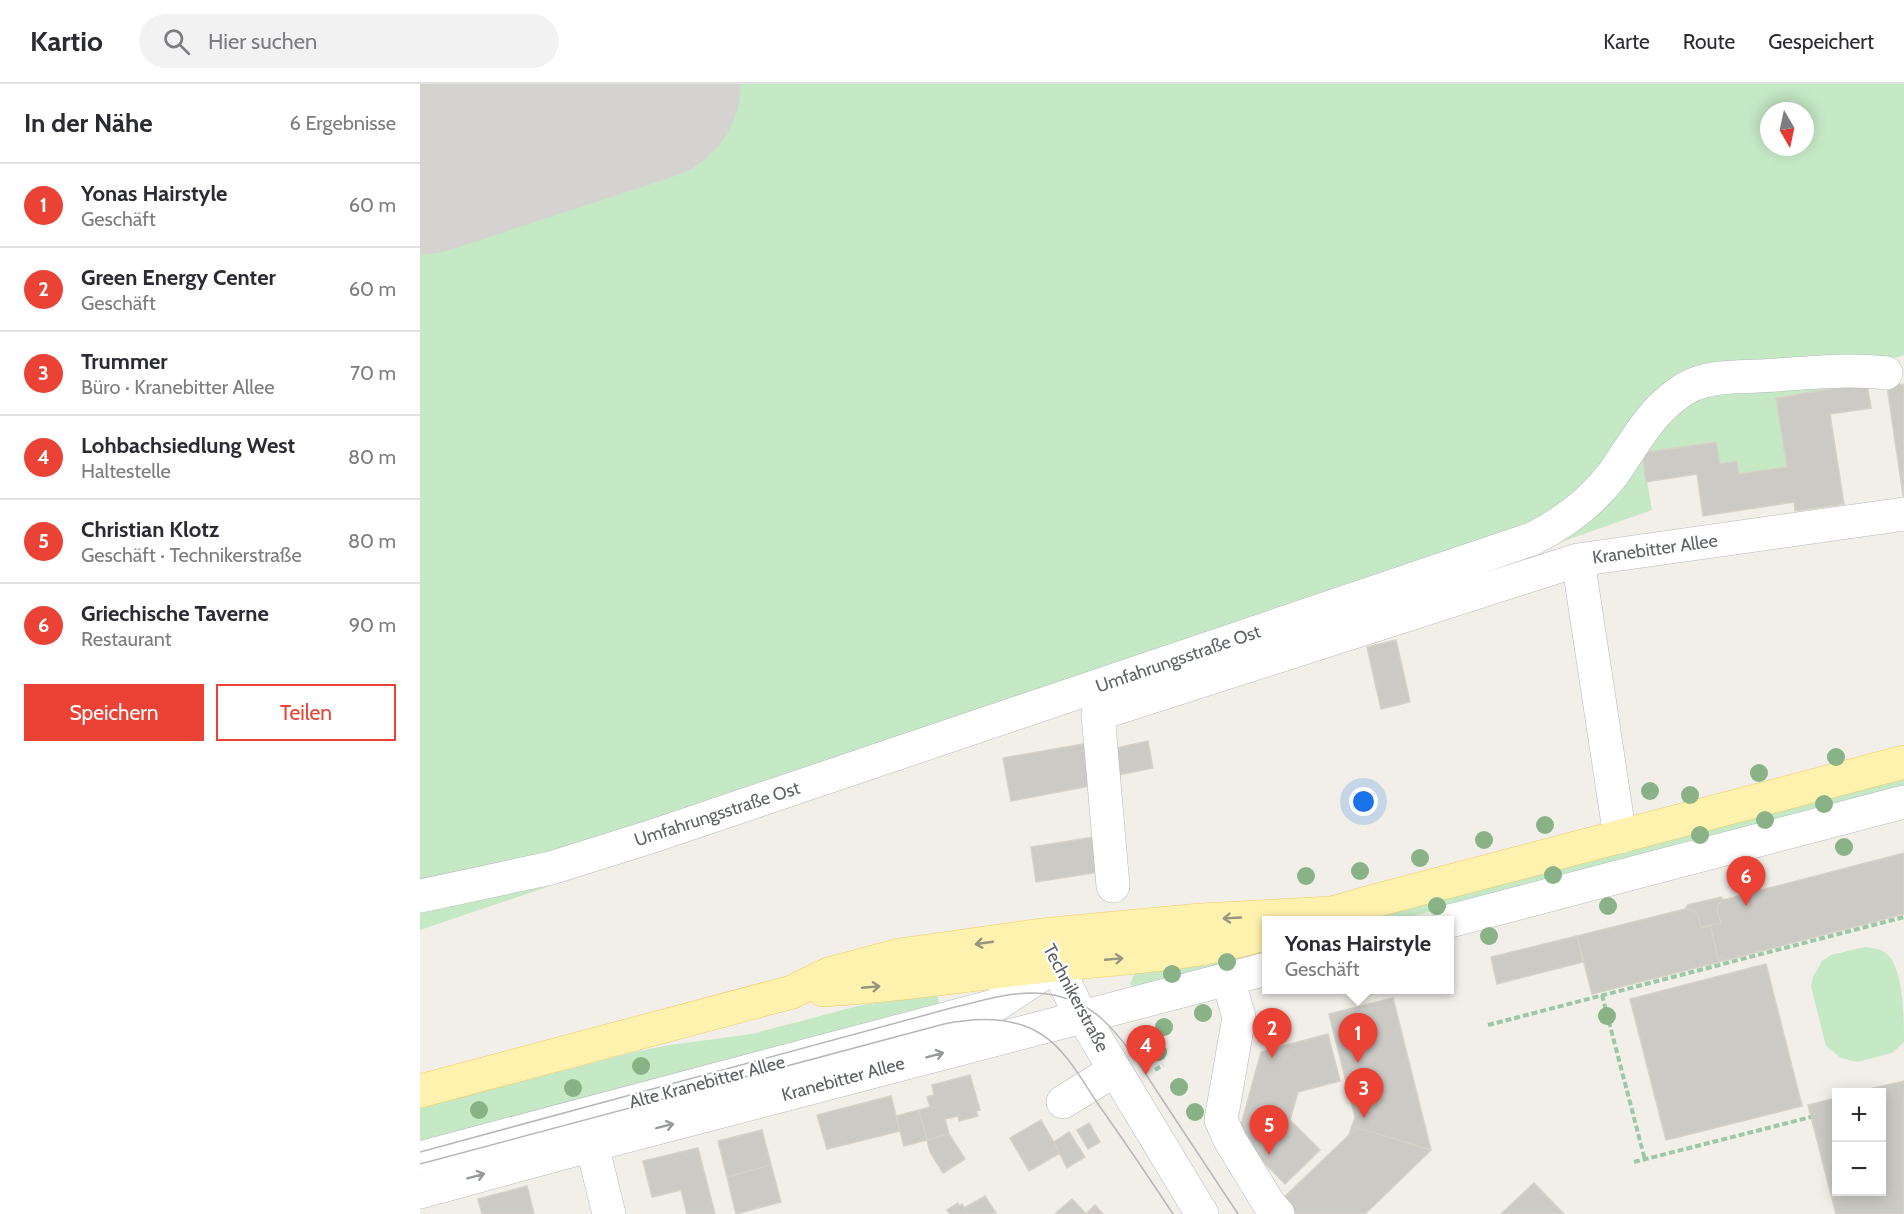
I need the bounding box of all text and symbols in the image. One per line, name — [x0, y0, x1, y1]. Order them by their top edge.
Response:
search box — [139, 14, 559, 68]
text: Kartio — [30, 24, 103, 58]
icon: search — [160, 25, 193, 58]
text: Hier suchen — [208, 28, 317, 55]
text: Karte — [1603, 29, 1650, 54]
text: Route — [1683, 29, 1735, 54]
text: Gespeichert — [1768, 29, 1874, 54]
north arrow — [1760, 102, 1814, 156]
text: In der Nähe — [24, 107, 153, 139]
text: 6 Ergebnisse — [290, 111, 396, 135]
text: Yonas Hairstyle — [81, 180, 227, 207]
text: 1 — [40, 193, 47, 217]
text: 60 m — [349, 193, 396, 217]
text: Geschäft — [81, 207, 156, 231]
text: Green Energy Center — [81, 264, 276, 291]
text: 2 — [38, 277, 49, 301]
text: 60 m — [349, 277, 396, 301]
text: Geschäft — [81, 291, 156, 315]
text: Trummer — [81, 348, 168, 375]
text: 3 — [38, 361, 49, 385]
text: 70 m — [350, 361, 396, 385]
text: Büro · Kranebitter Allee — [81, 375, 274, 399]
text: Lohbachsiedlung West — [81, 432, 295, 459]
text: 4 — [37, 445, 50, 469]
text: 80 m — [348, 445, 396, 469]
text: Haltestelle — [81, 459, 171, 483]
text: Christian Klotz — [81, 516, 219, 543]
text: 5 — [38, 529, 49, 553]
text: 80 m — [348, 529, 396, 553]
street label: Kranebitter Allee — [1591, 529, 1719, 569]
text: Geschäft · Technikerstraße — [81, 543, 302, 567]
text: Griechische Taverne — [81, 600, 269, 627]
text: 6 — [38, 613, 49, 637]
text: 90 m — [349, 613, 396, 637]
street label: Umfahrungsstraße Ost — [1093, 620, 1263, 698]
text: Restaurant — [81, 627, 172, 651]
button: Speichern — [24, 684, 204, 741]
button: Teilen — [216, 684, 396, 741]
street label: Umfahrungsstraße Ost — [631, 777, 803, 851]
your location — [1349, 787, 1378, 816]
pin: 6 — [1726, 856, 1766, 906]
one-way arrow — [1222, 913, 1242, 924]
popup — [1262, 916, 1454, 994]
text: Yonas Hairstyle — [1285, 930, 1431, 957]
one-way arrow — [975, 937, 995, 948]
street label: Technikerstraße — [1038, 940, 1114, 1056]
one-way arrow — [1104, 953, 1124, 964]
text: Geschäft — [1285, 957, 1359, 981]
one-way arrow — [861, 981, 880, 992]
pin: 2 — [1252, 1008, 1292, 1058]
pin: 1 — [1338, 1014, 1378, 1063]
pin: 4 — [1126, 1026, 1166, 1075]
one-way arrow — [925, 1049, 944, 1061]
street label: Alte Kranebitter Allee — [627, 1051, 787, 1113]
street label: Kranebitter Allee — [779, 1052, 907, 1106]
pin: 3 — [1344, 1068, 1384, 1118]
map controls — [1832, 1088, 1886, 1196]
button: + — [1832, 1088, 1886, 1142]
pin: 5 — [1250, 1106, 1288, 1155]
one-way arrow — [655, 1120, 674, 1131]
button: − — [1832, 1142, 1886, 1196]
one-way arrow — [467, 1170, 486, 1182]

